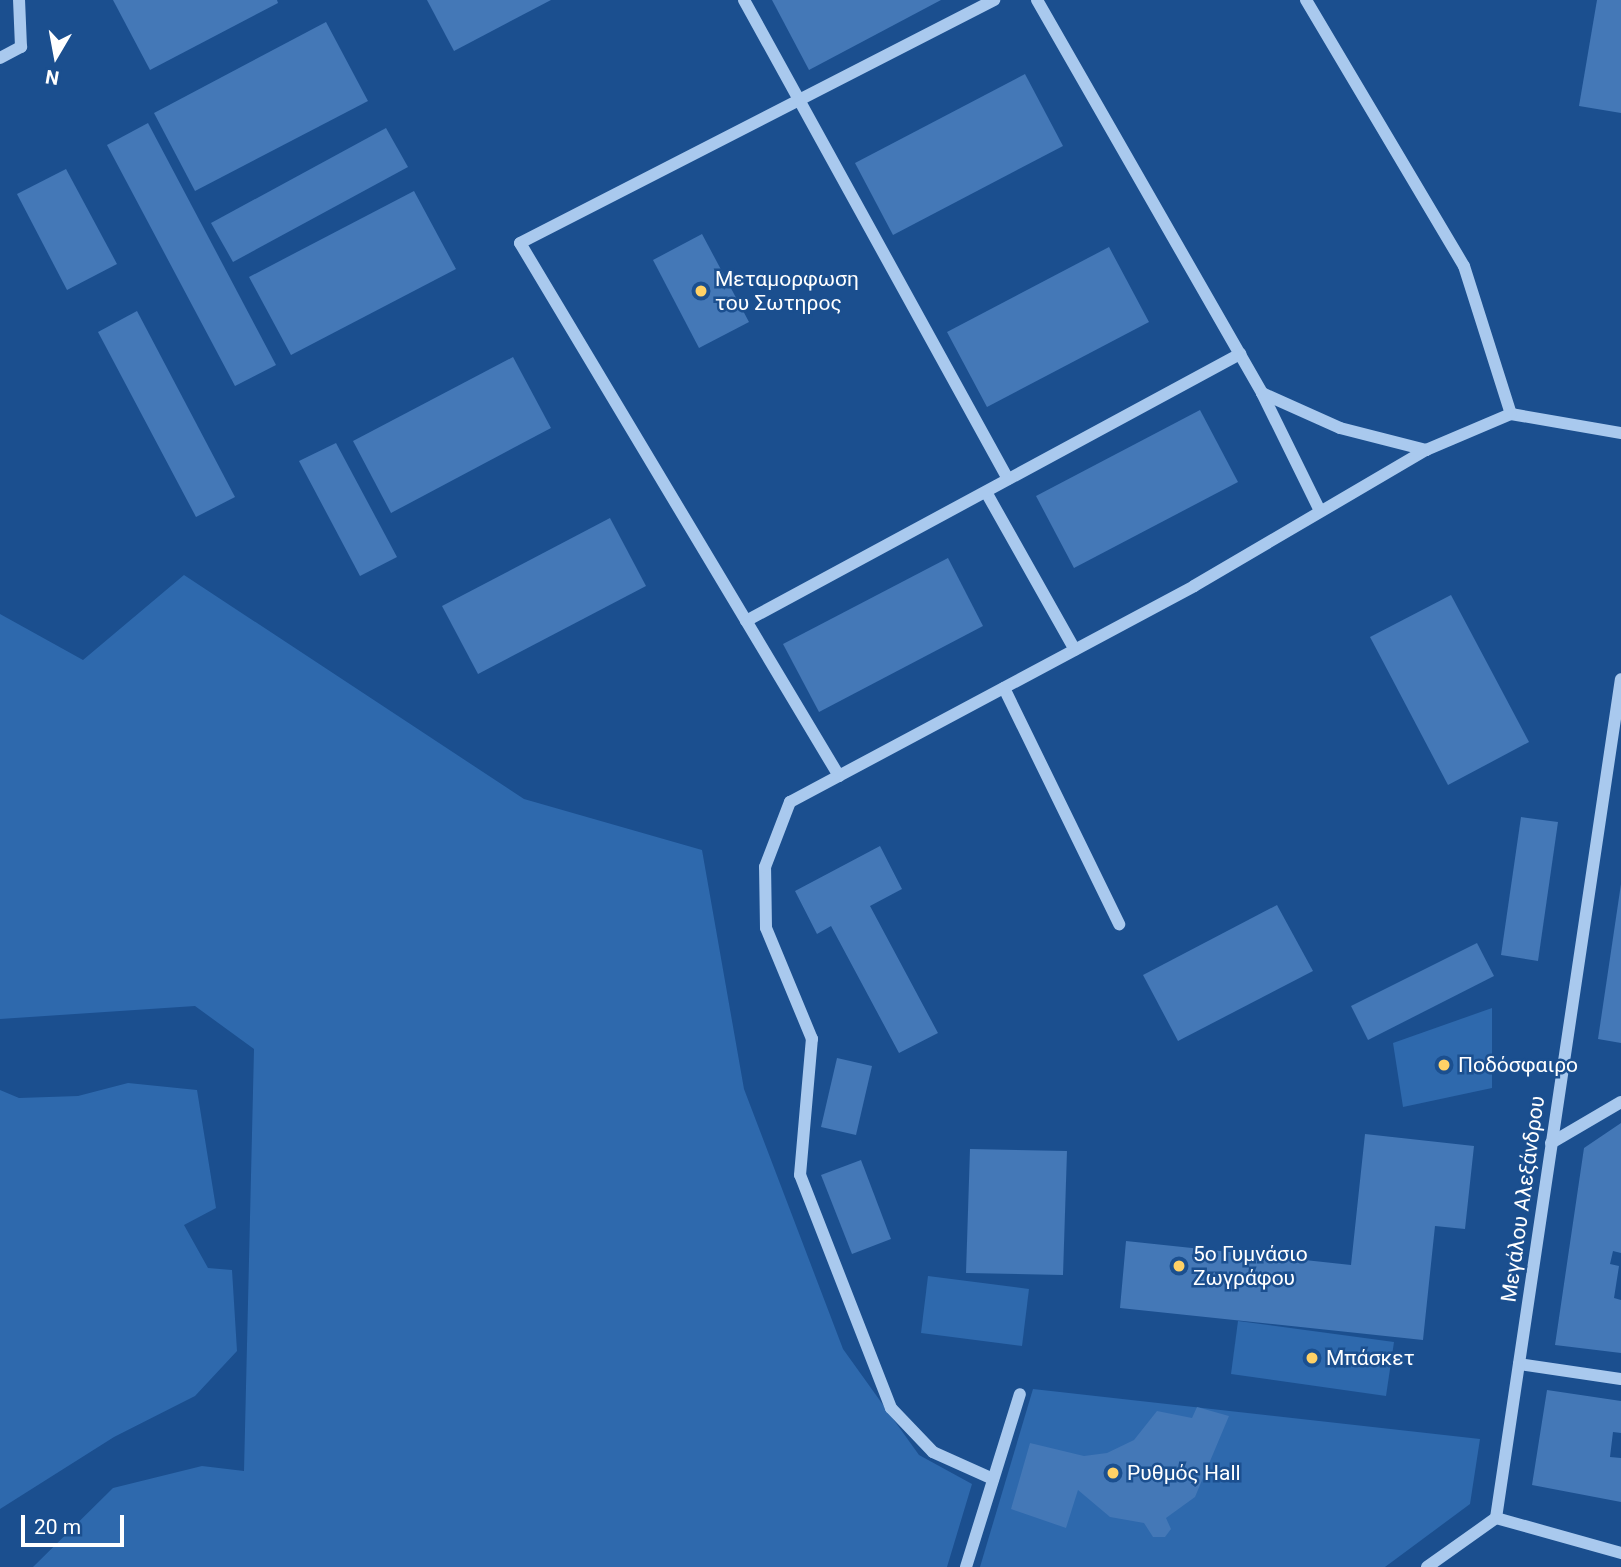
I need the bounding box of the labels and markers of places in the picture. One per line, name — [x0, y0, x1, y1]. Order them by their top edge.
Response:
place label: Μεταμορφωση του Σωτηρος — [715, 266, 859, 316]
marker: Μεταμορφωση του Σωτηρος — [693, 283, 709, 299]
place label: Ποδόσφαιρο — [1458, 1052, 1578, 1078]
marker: Ποδόσφαιρο — [1436, 1057, 1452, 1073]
place label: 5ο Γυμνάσιο Ζωγράφου — [1193, 1241, 1308, 1291]
marker: 5ο Γυμνάσιο Ζωγράφου — [1171, 1258, 1187, 1274]
place label: Μπάσκετ — [1326, 1345, 1415, 1371]
marker: Μπάσκετ — [1304, 1350, 1320, 1366]
place label: Ρυθμός Hall — [1127, 1460, 1241, 1486]
marker: Ρυθμός Hall — [1105, 1465, 1121, 1481]

